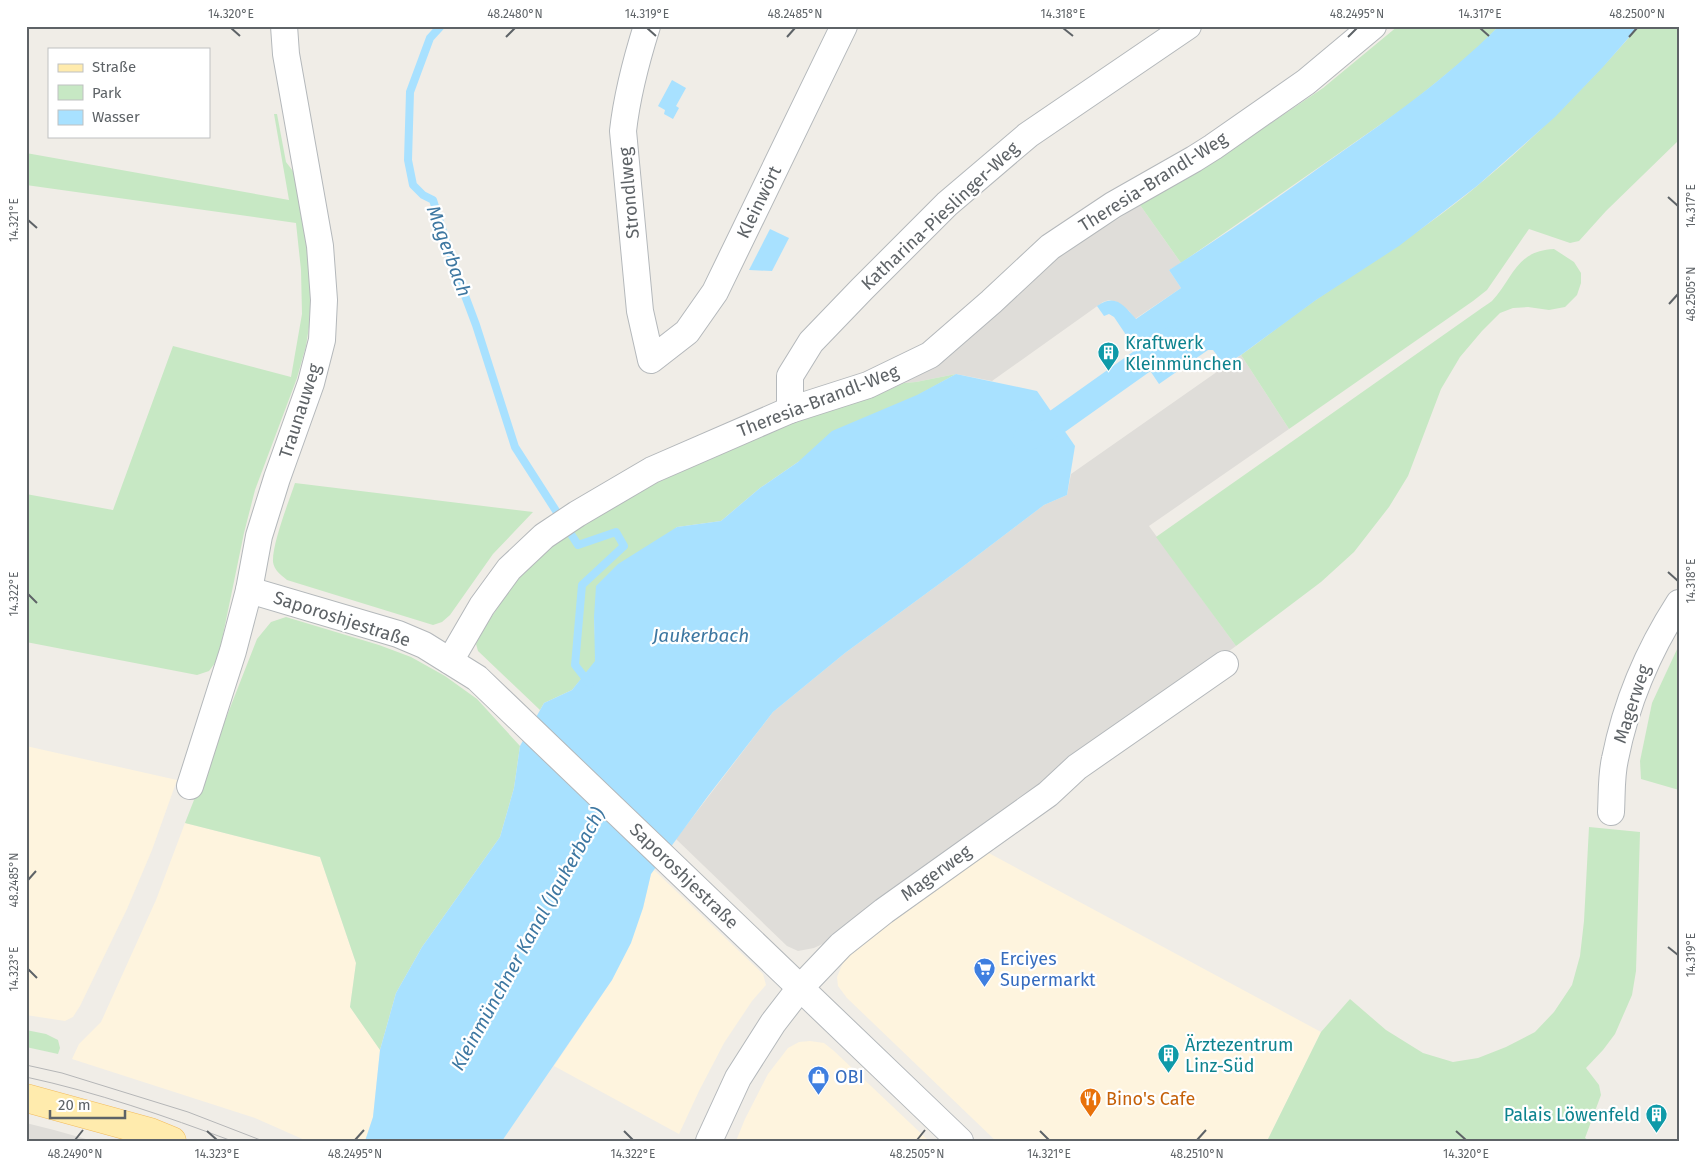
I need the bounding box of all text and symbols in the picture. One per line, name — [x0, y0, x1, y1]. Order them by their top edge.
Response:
text: 14.320°E — [208, 7, 254, 21]
text: 48.2480°N — [487, 7, 543, 21]
text: 14.319°E — [625, 7, 669, 21]
text: 48.2485°N — [768, 7, 822, 21]
text: 14.318°E — [1041, 7, 1085, 21]
text: 48.2495°N — [1330, 7, 1384, 21]
text: 14.317°E — [1458, 7, 1502, 21]
text: 48.2500°N — [1609, 7, 1665, 21]
legend — [48, 48, 210, 138]
text: Straße — [92, 58, 136, 76]
text: Park — [92, 84, 122, 102]
text: Wasser — [92, 108, 140, 126]
street label: Theresia-Brandl-Weg — [1075, 127, 1232, 237]
street label: Katharina-Pieslinger-Weg — [857, 137, 1024, 295]
street label: Strondlweg — [614, 146, 644, 240]
street label: Kleinwört — [732, 162, 786, 242]
text: 14.317°E — [1684, 184, 1698, 228]
text: 14.321°E — [7, 198, 21, 242]
water label: Magerbach — [422, 202, 476, 300]
text: 48.2505°N — [1684, 267, 1698, 321]
place label: Kraftwerk Kleinmünchen — [1125, 332, 1242, 375]
building icon: Kraftwerk Kleinmünchen — [1097, 341, 1121, 372]
street label: Traunauweg — [274, 360, 326, 461]
street label: Theresia-Brandl-Weg — [734, 360, 902, 442]
text: 14.318°E — [1684, 559, 1698, 603]
text: 14.322°E — [7, 571, 21, 617]
street label: Saporoshjestraße — [271, 586, 413, 652]
water label: Jaukerbach — [652, 624, 749, 647]
street label: Magerweg — [1609, 661, 1655, 746]
water label: Kleinmünchner Kanal (Jaukerbach) — [446, 804, 610, 1074]
street label: Saporoshjestraße — [625, 818, 743, 934]
street label: Magerweg — [897, 840, 976, 906]
text: 48.2485°N — [7, 853, 21, 907]
text: 14.319°E — [1684, 933, 1698, 977]
text: 14.323°E — [7, 946, 21, 992]
place label: Erciyes Supermarkt — [1000, 948, 1096, 991]
supermarket icon: Erciyes Supermarkt — [972, 957, 996, 988]
place label: Ärztezentrum Linz-Süd — [1185, 1034, 1293, 1077]
building icon: Ärztezentrum Linz-Süd — [1157, 1043, 1181, 1074]
shop icon: OBI — [807, 1065, 831, 1096]
place label: OBI — [835, 1066, 864, 1088]
scale bar — [50, 1087, 125, 1119]
restaurant icon: Bino's Cafe — [1078, 1087, 1102, 1118]
place label: Bino's Cafe — [1106, 1088, 1195, 1110]
text: 20 m — [58, 1096, 91, 1114]
building icon: Palais Löwenfeld — [1644, 1103, 1668, 1134]
place label: Palais Löwenfeld — [1504, 1104, 1640, 1126]
text: 48.2490°N — [47, 1147, 103, 1161]
text: 14.323°E — [194, 1147, 240, 1161]
text: 48.2495°N — [328, 1147, 382, 1161]
text: 14.322°E — [610, 1147, 656, 1161]
text: 48.2505°N — [890, 1147, 944, 1161]
text: 14.321°E — [1027, 1147, 1071, 1161]
text: 48.2510°N — [1170, 1147, 1224, 1161]
text: 14.320°E — [1443, 1147, 1489, 1161]

